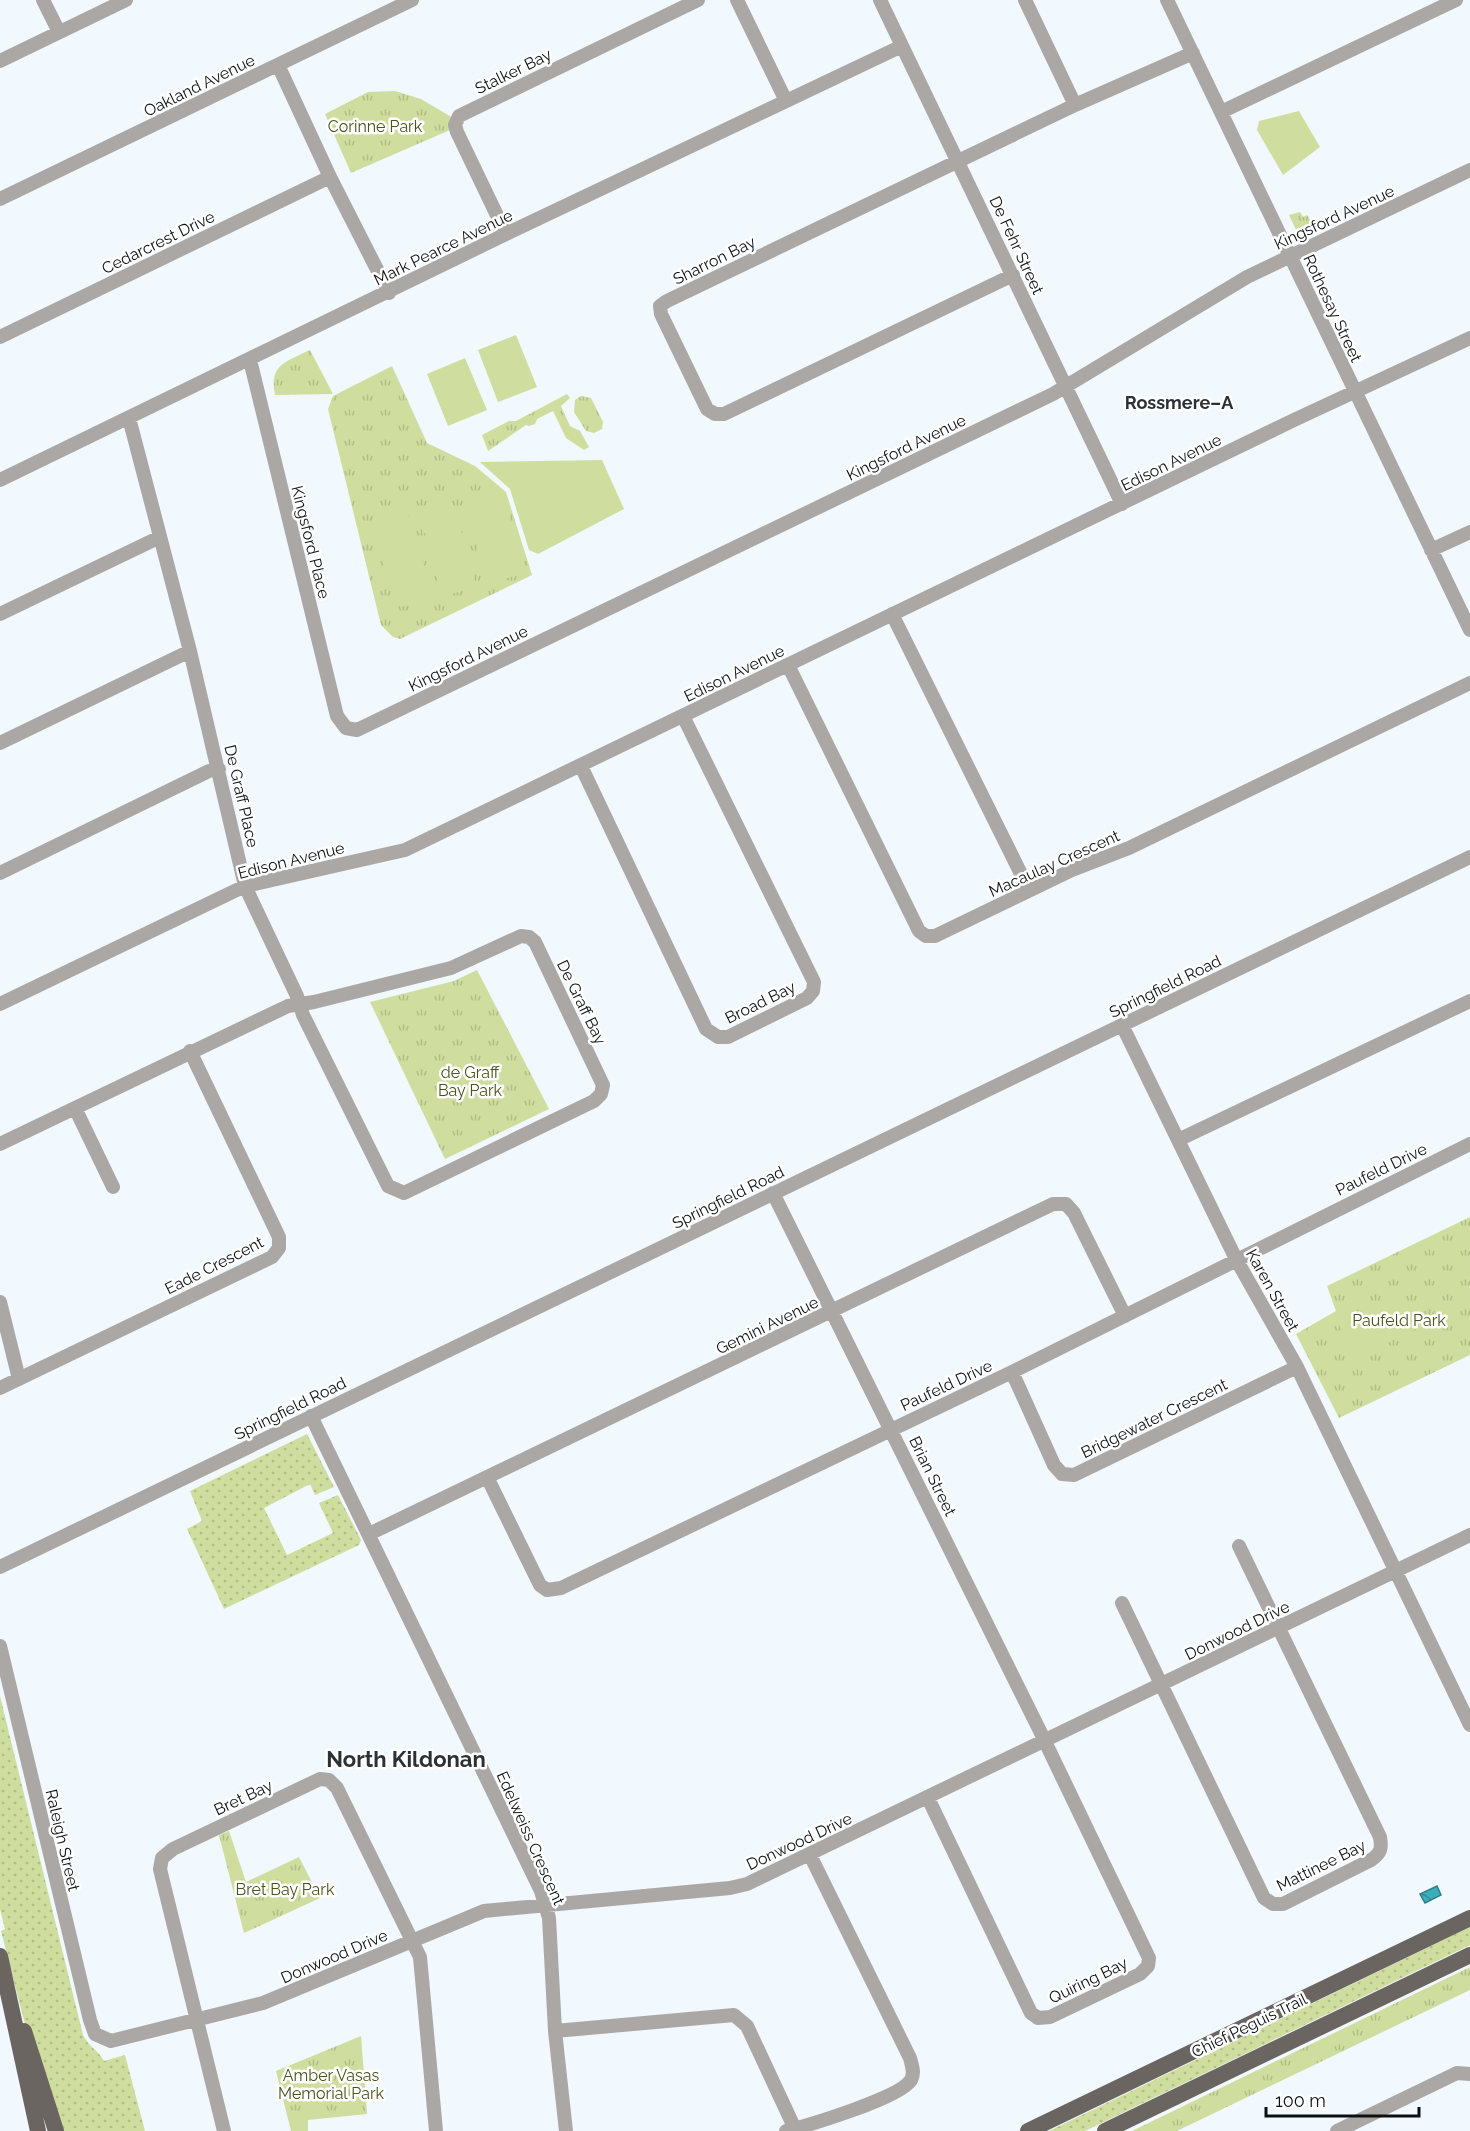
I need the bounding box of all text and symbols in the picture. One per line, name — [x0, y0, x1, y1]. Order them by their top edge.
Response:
street label: Stalker Bay — [472, 45, 555, 98]
street label: Oakland Avenue — [141, 50, 258, 121]
park label: Corinne Park — [328, 117, 423, 136]
street label: Kingsford Avenue — [1271, 181, 1397, 254]
street label: De Fehr Street — [985, 193, 1048, 298]
street label: Mark Pearce Avenue — [371, 206, 516, 289]
street label: Cedarcrest Drive — [99, 207, 218, 278]
street label: Sharron Bay — [670, 232, 759, 289]
street label: Rothesay Street — [1299, 251, 1366, 366]
district label: Rossmere–A — [1125, 392, 1234, 413]
street label: Kingsford Avenue — [843, 410, 969, 485]
street label: Edison Avenue — [1118, 430, 1224, 495]
street label: Kingsford Place — [287, 484, 334, 601]
street label: Kingsford Avenue — [405, 621, 531, 696]
street label: Edison Avenue — [681, 641, 787, 706]
street label: De Graff Place — [220, 743, 263, 849]
street label: Macaulay Crescent — [986, 826, 1123, 901]
street label: Edison Avenue — [236, 838, 346, 883]
street label: Springfield Road — [1106, 951, 1224, 1022]
street label: De Graff Bay — [553, 957, 610, 1048]
street label: Broad Bay — [722, 977, 799, 1028]
park label: de Graff Bay Park — [438, 1063, 503, 1100]
street label: Paufeld Drive — [1333, 1139, 1430, 1200]
street label: Springfield Road — [669, 1162, 787, 1233]
street label: Eade Crescent — [162, 1232, 267, 1298]
street label: Karen Street — [1242, 1246, 1303, 1335]
street label: Gemini Avenue — [713, 1292, 822, 1358]
park label: Paufeld Park — [1352, 1311, 1446, 1330]
street label: Paufeld Drive — [897, 1356, 995, 1415]
street label: Springfield Road — [231, 1373, 349, 1444]
street label: Bridgewater Crescent — [1078, 1374, 1231, 1462]
street label: Brian Street — [905, 1433, 960, 1520]
street label: Donwood Drive — [1182, 1597, 1293, 1664]
district label: North Kildonan — [326, 1746, 486, 1772]
street label: Edelweiss Crescent — [493, 1768, 569, 1909]
street label: Bret Bay — [211, 1775, 276, 1819]
street label: Raleigh Street — [42, 1787, 84, 1894]
street label: Donwood Drive — [743, 1809, 855, 1874]
street label: Mattinee Bay — [1274, 1836, 1369, 1895]
park label: Bret Bay Park — [236, 1880, 335, 1899]
street label: Donwood Drive — [278, 1925, 390, 1987]
street label: Quiring Bay — [1046, 1953, 1131, 2008]
street label: Chief Peguis Trail — [1188, 1989, 1311, 2062]
park label: Amber Vasas Memorial Park — [278, 2066, 384, 2103]
scale bar — [1266, 2080, 1419, 2118]
text: 100 m — [1275, 2090, 1326, 2111]

